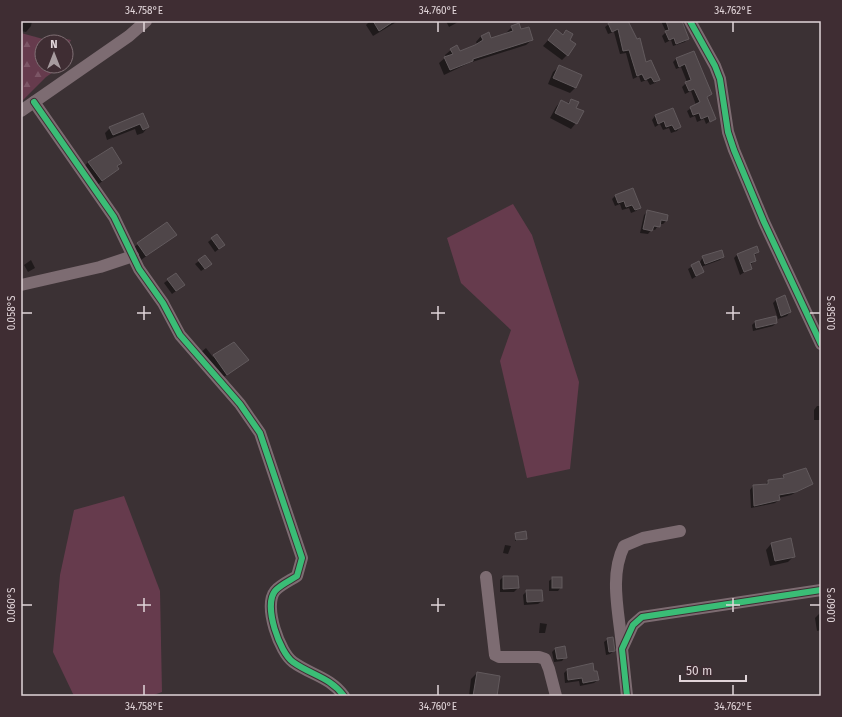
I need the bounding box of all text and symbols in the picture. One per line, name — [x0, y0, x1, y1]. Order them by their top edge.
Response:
text: 34.758°E — [125, 5, 163, 17]
text: 34.760°E — [419, 5, 457, 17]
text: 34.762°E — [714, 5, 752, 17]
north arrow — [34, 34, 74, 74]
text: N — [50, 38, 58, 51]
text: 0.058°S — [6, 295, 18, 330]
text: 0.058°S — [826, 295, 838, 330]
text: 0.060°S — [6, 587, 18, 623]
text: 0.060°S — [826, 587, 838, 623]
scale bar — [680, 657, 746, 683]
text: 50 m — [686, 664, 712, 678]
text: 34.758°E — [125, 701, 163, 713]
text: 34.760°E — [419, 701, 457, 713]
text: 34.762°E — [714, 701, 752, 713]

